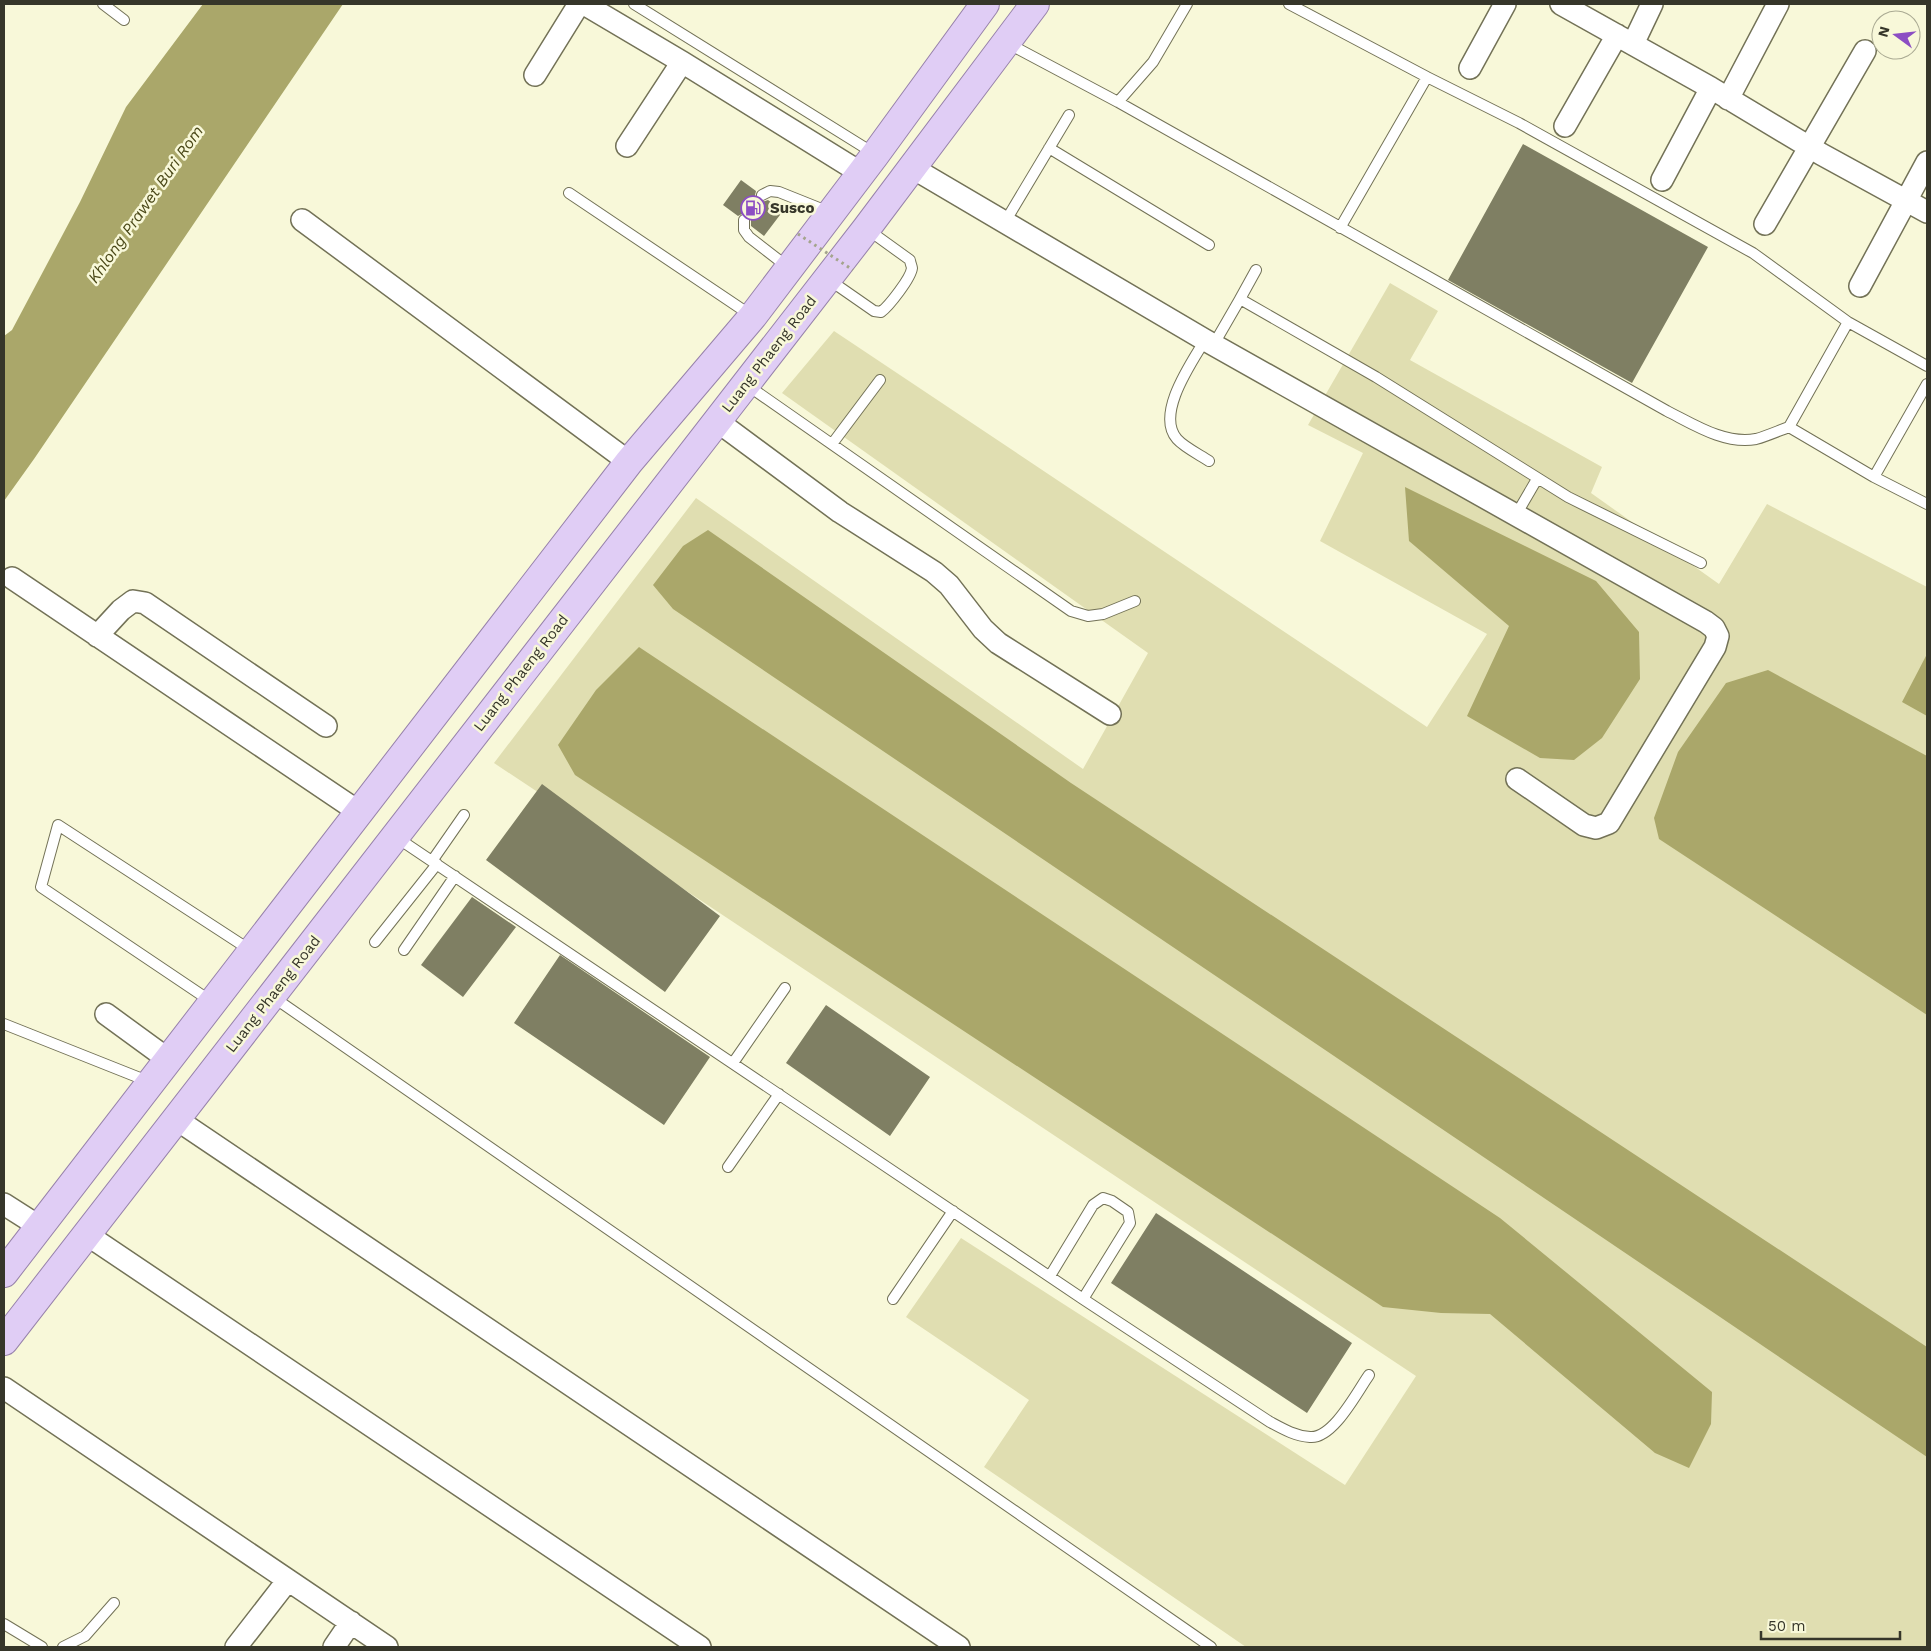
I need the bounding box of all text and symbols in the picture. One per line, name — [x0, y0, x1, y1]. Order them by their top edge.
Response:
north arrow — [1871, 10, 1921, 60]
text: N — [1874, 25, 1893, 39]
water label: Khlong Prawet Buri Rom — [84, 122, 207, 287]
fuel station icon: Susco — [740, 195, 766, 221]
place label: Susco — [770, 199, 814, 217]
street label: Luang Phaeng Road — [718, 292, 820, 416]
street label: Luang Phaeng Road — [470, 611, 572, 735]
street label: Luang Phaeng Road — [222, 932, 324, 1056]
scale bar — [1761, 1608, 1900, 1640]
text: 50 m — [1768, 1617, 1805, 1635]

